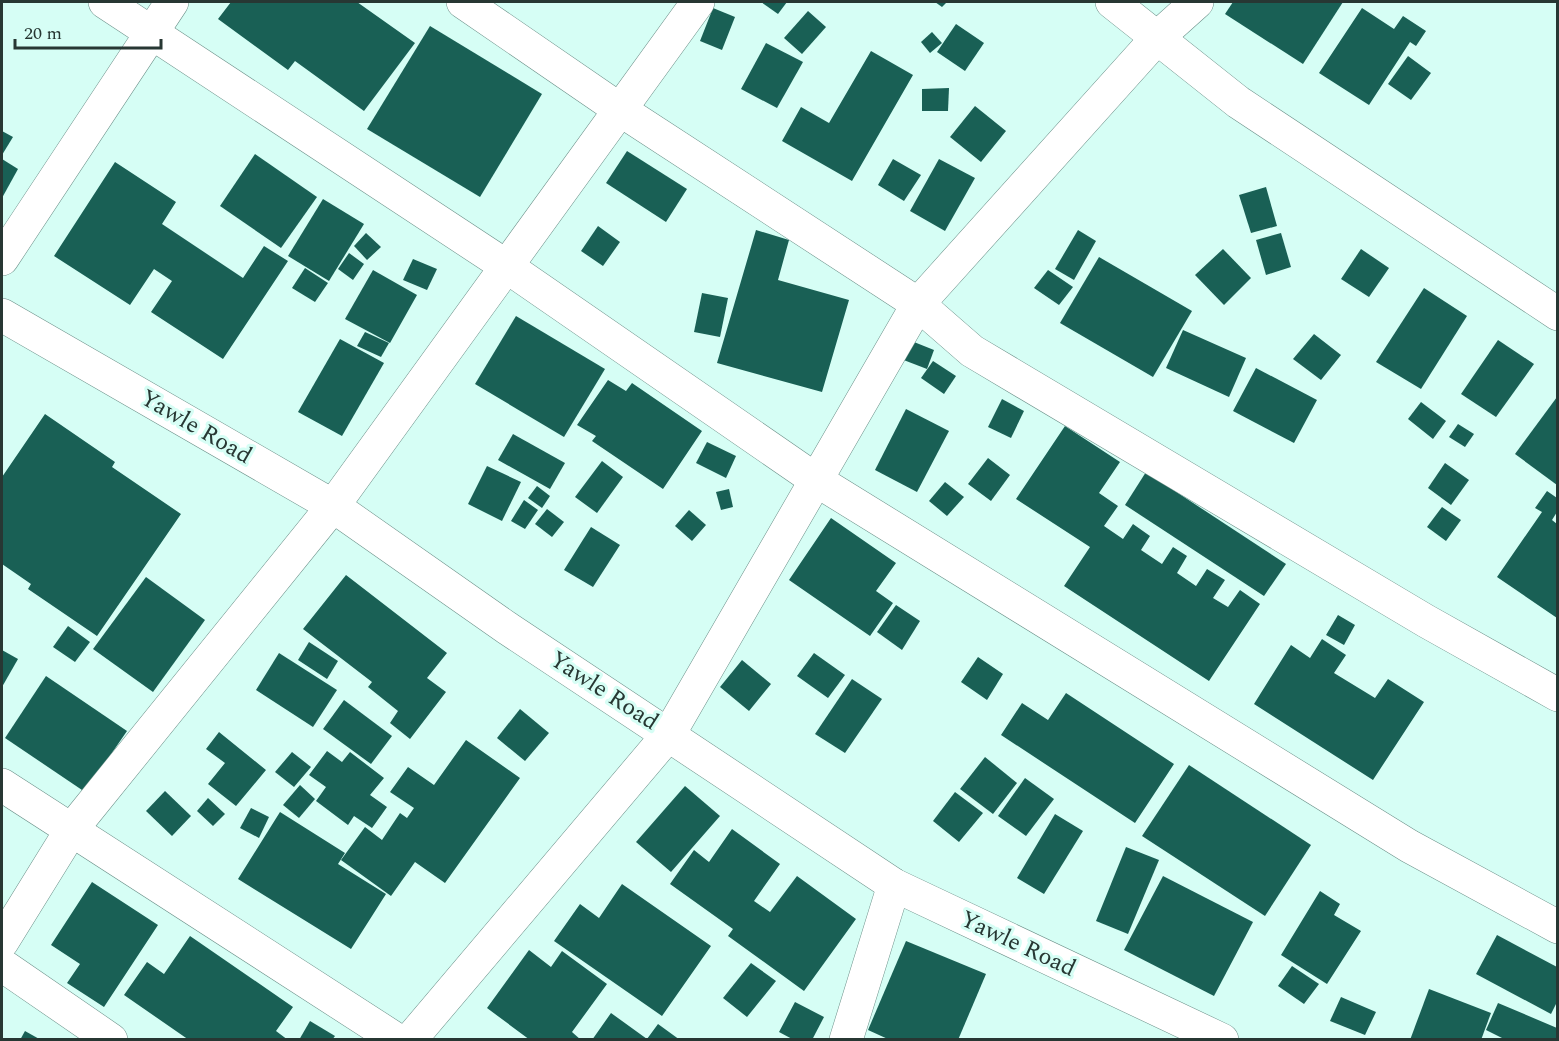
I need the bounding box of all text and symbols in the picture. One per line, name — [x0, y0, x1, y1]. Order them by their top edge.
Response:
scale bar — [15, 12, 160, 50]
text: 20 m — [24, 20, 62, 47]
street label: Yawle Road — [133, 380, 259, 474]
street label: Yawle Road — [542, 642, 666, 740]
street label: Yawle Road — [954, 901, 1082, 987]

